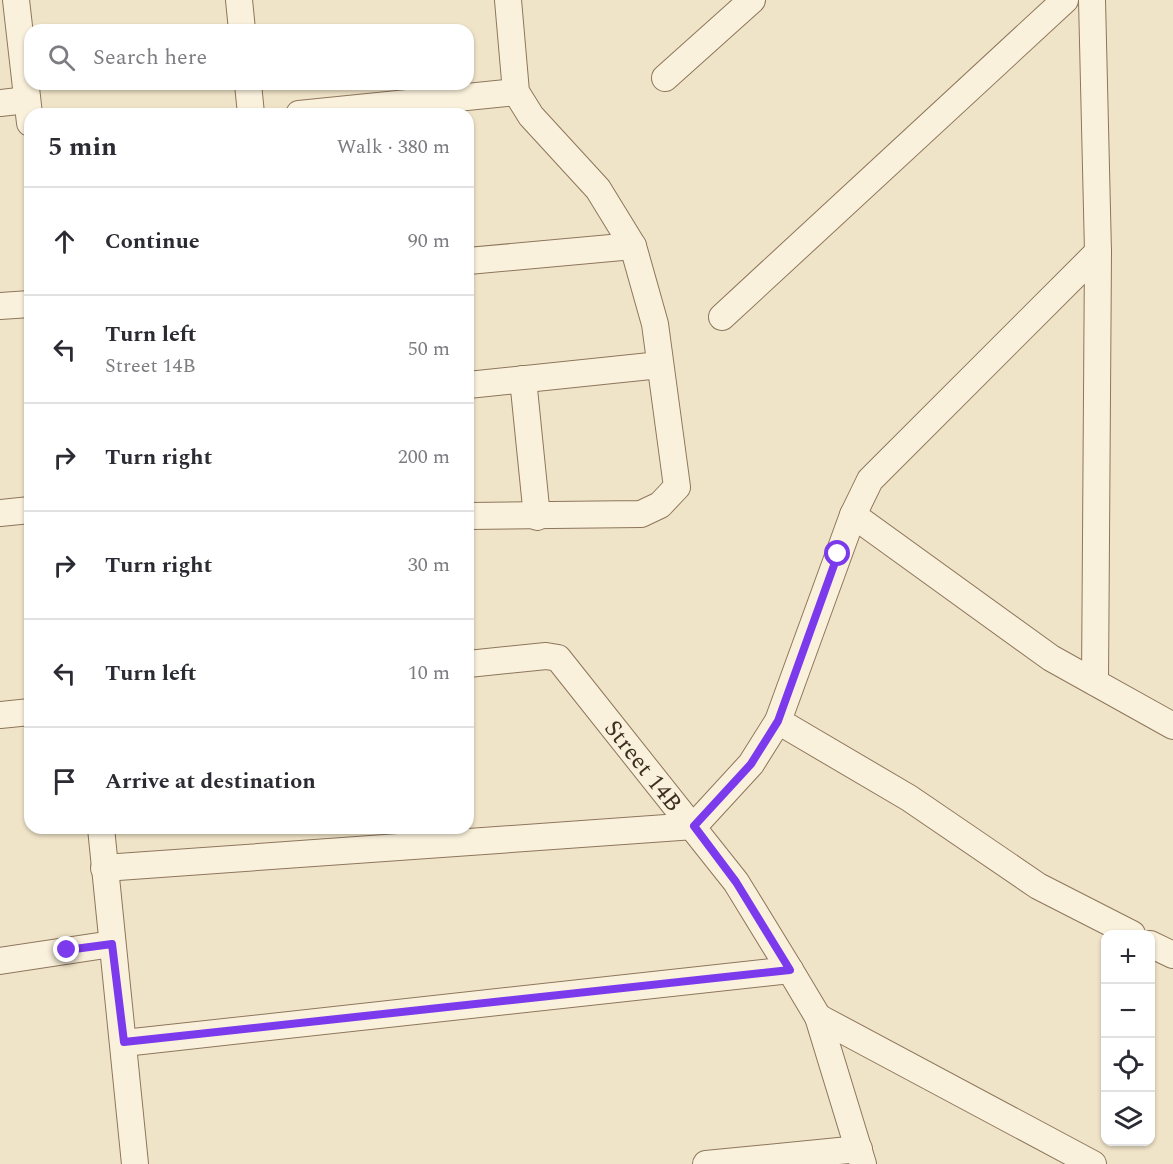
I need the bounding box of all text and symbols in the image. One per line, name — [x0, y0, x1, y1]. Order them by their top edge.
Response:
search box — [24, 24, 474, 90]
icon: search — [45, 41, 78, 74]
text: Search here — [93, 41, 207, 74]
text: 5 min — [48, 127, 117, 167]
text: Walk · 380 m — [337, 132, 450, 162]
icon: ahead — [48, 225, 81, 258]
text: Continue — [105, 225, 200, 258]
text: 90 m — [408, 226, 450, 256]
text: Turn left — [105, 318, 197, 351]
icon: left — [48, 333, 81, 366]
text: 50 m — [408, 334, 450, 364]
text: Street 14B — [105, 351, 196, 381]
icon: right — [48, 441, 81, 474]
text: Turn right — [105, 441, 212, 474]
text: 200 m — [398, 442, 450, 472]
route start — [824, 540, 850, 566]
icon: right — [48, 549, 81, 582]
text: Turn right — [105, 549, 212, 582]
text: 30 m — [408, 550, 450, 580]
icon: left — [48, 657, 81, 690]
text: Turn left — [105, 657, 197, 690]
text: 10 m — [408, 658, 450, 688]
street label: Street 14B — [595, 712, 691, 820]
icon: arrive — [48, 765, 81, 798]
text: Arrive at destination — [105, 765, 316, 798]
map controls — [1101, 930, 1155, 1146]
button: + — [1101, 930, 1155, 984]
route end — [53, 936, 79, 962]
button: − — [1101, 984, 1155, 1038]
button: locate — [1101, 1038, 1155, 1092]
button: layers — [1101, 1092, 1155, 1146]

